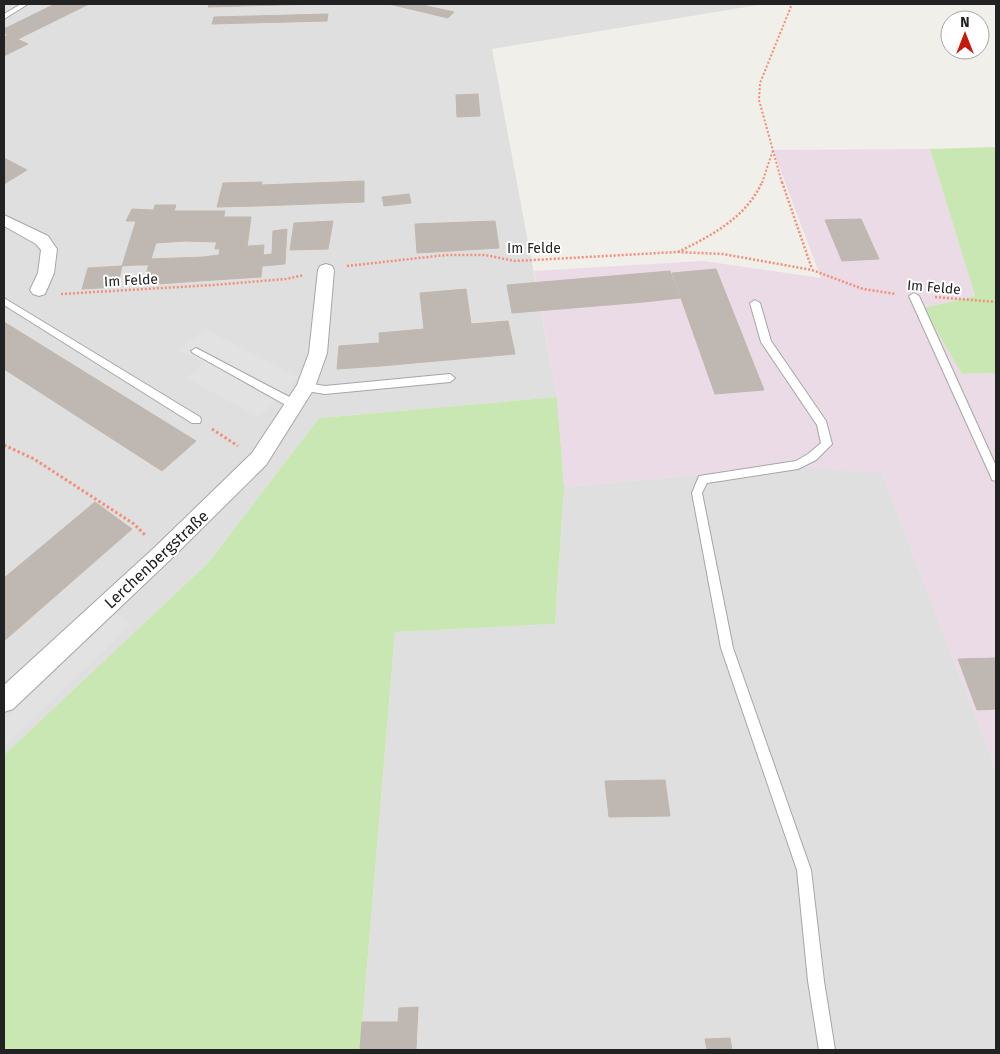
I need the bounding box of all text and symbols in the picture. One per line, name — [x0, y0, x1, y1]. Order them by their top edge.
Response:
north arrow — [940, 10, 990, 60]
text: N — [960, 14, 970, 31]
street label: Im Felde — [507, 240, 561, 257]
street label: Im Felde — [104, 271, 158, 290]
street label: Im Felde — [906, 277, 962, 298]
street label: Lerchenbergstraße — [100, 506, 212, 612]

